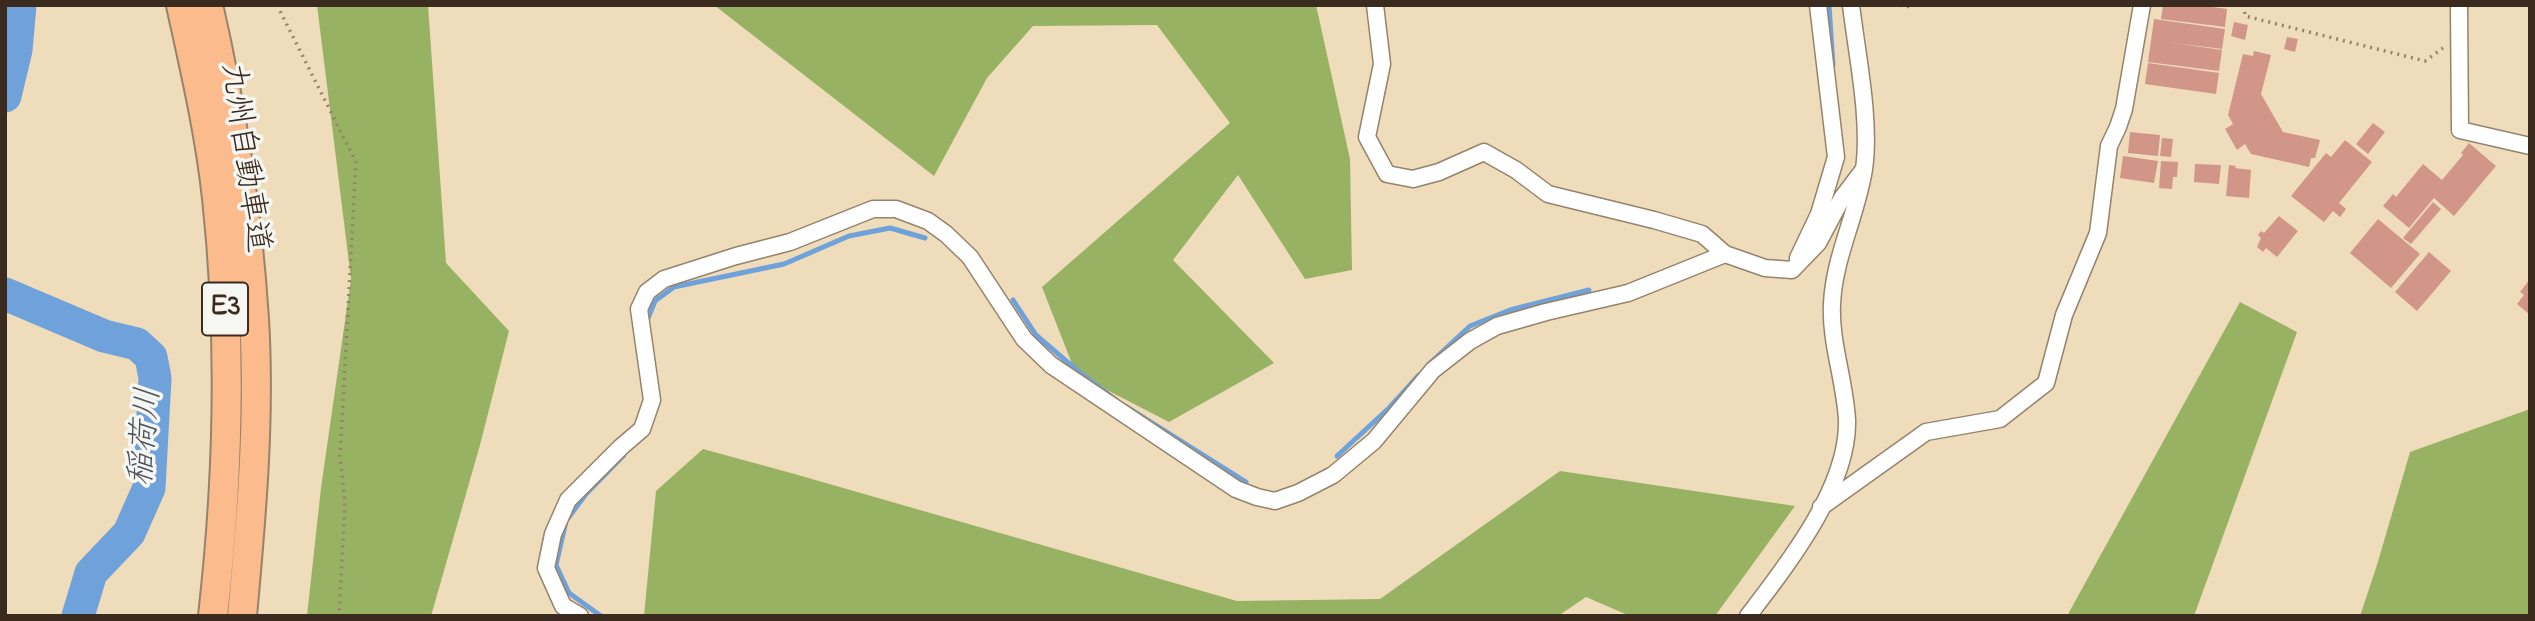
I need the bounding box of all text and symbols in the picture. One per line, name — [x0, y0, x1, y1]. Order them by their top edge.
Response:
street label: 九州自動車道 — [210, 60, 274, 256]
road number: E3 — [202, 282, 248, 336]
water label: 稲荷川 — [124, 386, 172, 488]

